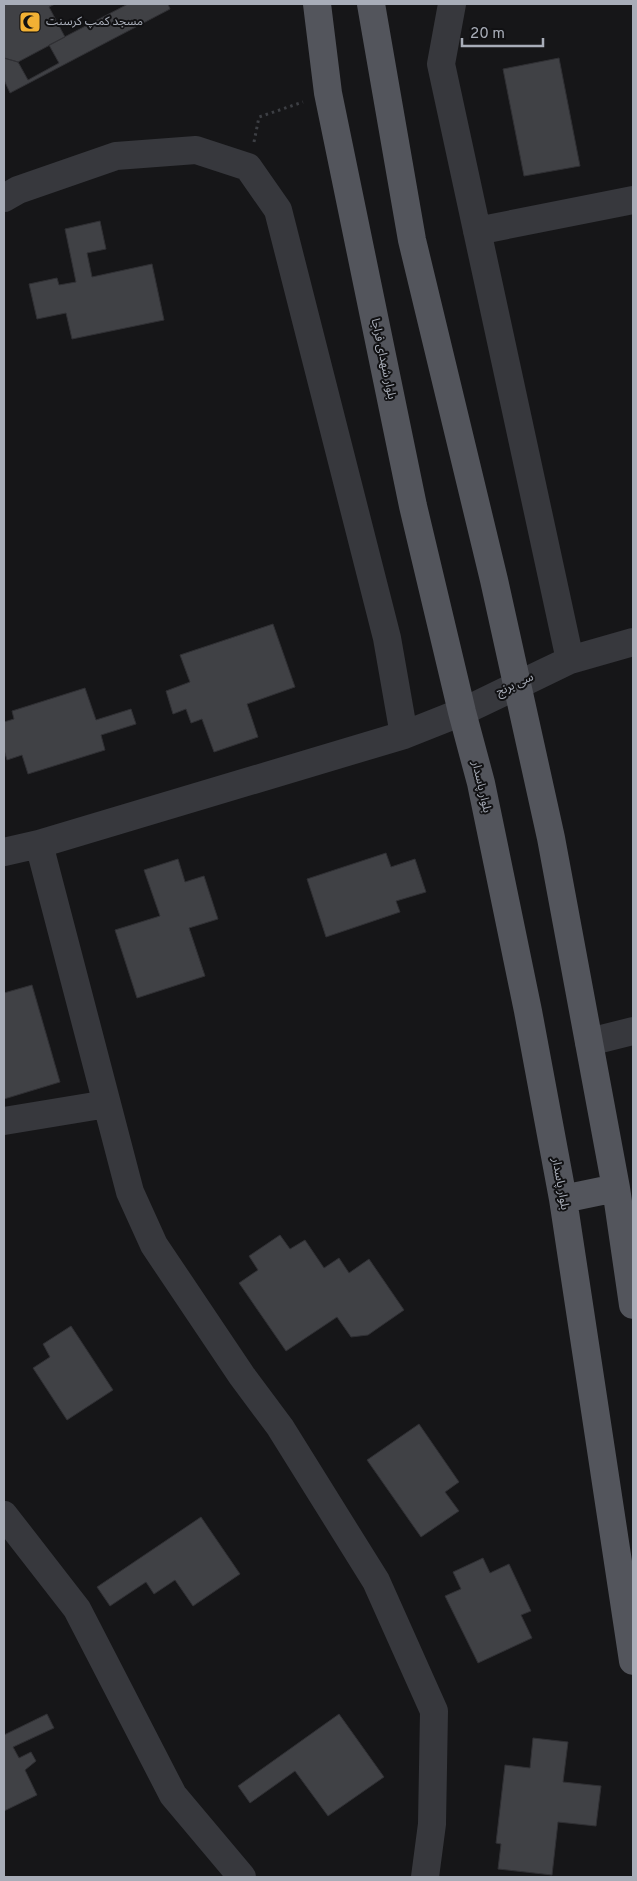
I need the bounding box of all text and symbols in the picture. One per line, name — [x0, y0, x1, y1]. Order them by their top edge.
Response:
mosque icon: مسجد کمپ کرسنت — [18, 10, 42, 34]
place label: مسجد کمپ کرسنت — [46, 14, 143, 30]
scale bar — [462, 15, 543, 47]
text: 20 m — [470, 25, 505, 44]
street label: بلوار شهدای فراجا — [367, 317, 399, 401]
street label: سی برنج — [494, 669, 536, 701]
street label: بلوار پاسدار — [467, 759, 495, 814]
street label: بلوار پاسدار — [547, 1156, 572, 1211]

